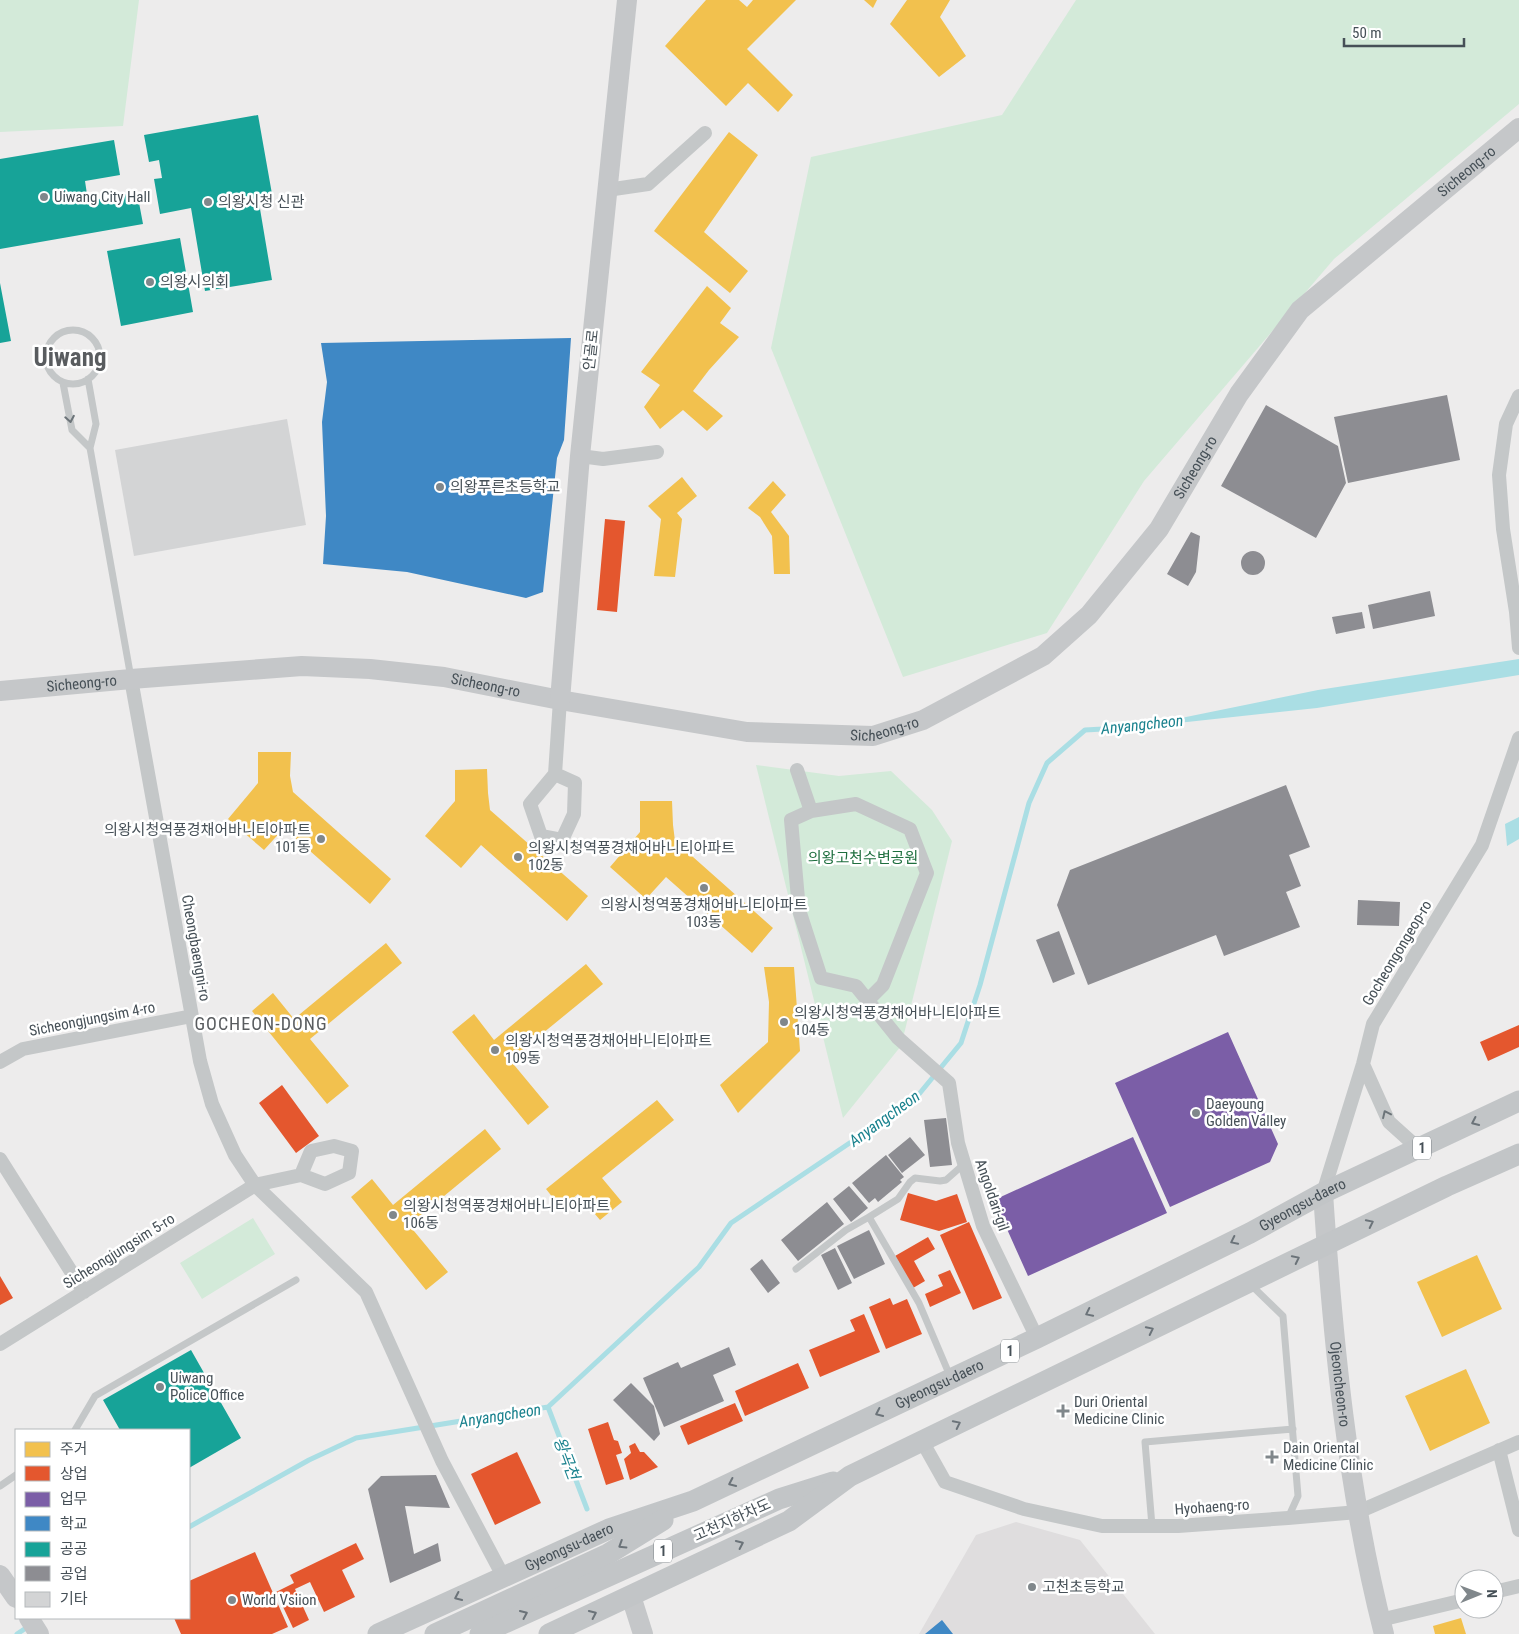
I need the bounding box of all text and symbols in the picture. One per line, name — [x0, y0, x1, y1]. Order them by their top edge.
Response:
scale bar — [1344, 15, 1464, 47]
text: 50 m — [1352, 24, 1382, 42]
street label: Sicheong-ro — [1434, 142, 1499, 201]
place label: Uiwang City Hall — [54, 188, 150, 206]
marker: Uiwang City Hall — [38, 191, 50, 203]
place label: 의왕시청 신관 — [218, 193, 304, 211]
marker: 의왕시청 신관 — [202, 196, 214, 208]
place label: 의왕시의회 — [160, 273, 229, 291]
marker: 의왕시의회 — [144, 276, 156, 288]
street label: 안골로 — [580, 328, 602, 372]
district label: Uiwang — [33, 343, 107, 372]
one-way arrow — [64, 414, 74, 423]
street label: Sicheong-ro — [1170, 433, 1221, 502]
place label: 의왕푸른초등학교 — [450, 478, 560, 496]
marker: 의왕푸른초등학교 — [434, 481, 446, 493]
street label: Sicheong-ro — [449, 670, 522, 701]
street label: Sicheong-ro — [46, 671, 118, 696]
water label: Anyangcheon — [1099, 711, 1184, 738]
street label: Sicheong-ro — [850, 713, 921, 745]
place label: 의왕시청역풍경채어바니티아파트 101동 — [104, 821, 311, 856]
marker: 의왕시청역풍경채어바니티아파트 101동 — [315, 833, 327, 845]
place label: 의왕시청역풍경채어바니티아파트 102동 — [528, 839, 735, 874]
park label: 의왕고천수변공원 — [808, 849, 918, 867]
marker: 의왕시청역풍경채어바니티아파트 102동 — [512, 851, 524, 863]
marker: 의왕시청역풍경채어바니티아파트 103동 — [698, 882, 710, 894]
street label: Cheongbaengni-ro — [178, 893, 214, 1003]
place label: 의왕시청역풍경채어바니티아파트 103동 — [600, 896, 808, 931]
street label: Gocheongongeop-ro — [1358, 897, 1436, 1009]
street label: Sicheongjungsim 4-ro — [27, 998, 157, 1040]
place label: 의왕시청역풍경채어바니티아파트 104동 — [794, 1004, 1001, 1039]
district label: GOCHEON-DONG — [194, 1013, 328, 1034]
marker: 의왕시청역풍경채어바니티아파트 104동 — [778, 1016, 790, 1028]
place label: 의왕시청역풍경채어바니티아파트 109동 — [505, 1032, 712, 1067]
marker: 의왕시청역풍경채어바니티아파트 109동 — [489, 1044, 501, 1056]
water label: Anyangcheon — [844, 1086, 923, 1151]
place label: Daeyoung Golden Valley — [1206, 1095, 1286, 1130]
marker: Daeyoung Golden Valley — [1190, 1107, 1202, 1119]
one-way arrow — [1381, 1110, 1392, 1119]
one-way arrow — [1471, 1116, 1480, 1126]
road number: 1 — [1413, 1136, 1431, 1160]
street label: Angoldari-gil — [971, 1157, 1013, 1233]
street label: Gyeongsu-daero — [1256, 1175, 1349, 1235]
place label: 의왕시청역풍경채어바니티아파트 106동 — [403, 1197, 610, 1232]
street label: Sicheongjungsim 5-ro — [60, 1209, 178, 1293]
marker: 의왕시청역풍경채어바니티아파트 106동 — [387, 1209, 399, 1221]
one-way arrow — [1365, 1219, 1374, 1229]
one-way arrow — [1230, 1235, 1239, 1245]
one-way arrow — [1291, 1255, 1300, 1265]
one-way arrow — [1085, 1307, 1094, 1317]
one-way arrow — [1145, 1326, 1154, 1336]
road number: 1 — [1001, 1340, 1019, 1362]
street label: Ojeoncheon-ro — [1326, 1341, 1354, 1428]
street label: Gyeongsu-daero — [892, 1356, 987, 1413]
place label: Uiwang Police Office — [170, 1369, 244, 1404]
marker: Uiwang Police Office — [154, 1381, 166, 1393]
place label: Duri Oriental Medicine Clinic — [1074, 1393, 1164, 1428]
water label: Anyangcheon — [457, 1400, 542, 1431]
marker: Duri Oriental Medicine Clinic — [1056, 1404, 1070, 1418]
one-way arrow — [875, 1407, 884, 1417]
one-way arrow — [952, 1420, 961, 1430]
legend — [15, 1429, 190, 1619]
water label: 왕곡천 — [550, 1434, 584, 1484]
place label: Dain Oriental Medicine Clinic — [1283, 1439, 1373, 1474]
text: 주거 — [60, 1440, 88, 1458]
marker: Dain Oriental Medicine Clinic — [1265, 1450, 1279, 1464]
text: 상업 — [60, 1465, 88, 1483]
one-way arrow — [728, 1477, 737, 1487]
text: 업무 — [60, 1490, 88, 1508]
street label: 고천지하차도 — [691, 1495, 773, 1545]
street label: Hyohaeng-ro — [1174, 1495, 1250, 1519]
text: 학교 — [60, 1515, 88, 1533]
street label: Gyeongsu-daero — [522, 1519, 616, 1575]
one-way arrow — [619, 1539, 628, 1549]
one-way arrow — [735, 1539, 744, 1550]
text: 공공 — [60, 1540, 88, 1558]
road number: 1 — [654, 1540, 672, 1562]
text: 공업 — [60, 1565, 88, 1583]
north arrow — [1454, 1569, 1504, 1619]
place label: 고천초등학교 — [1042, 1578, 1125, 1596]
marker: 고천초등학교 — [1026, 1581, 1038, 1593]
text: N — [1484, 1589, 1500, 1598]
text: 기타 — [60, 1590, 88, 1608]
one-way arrow — [455, 1590, 464, 1600]
place label: World Vsiion — [242, 1591, 317, 1609]
marker: World Vsiion — [226, 1594, 238, 1606]
one-way arrow — [519, 1609, 528, 1620]
one-way arrow — [588, 1609, 597, 1620]

